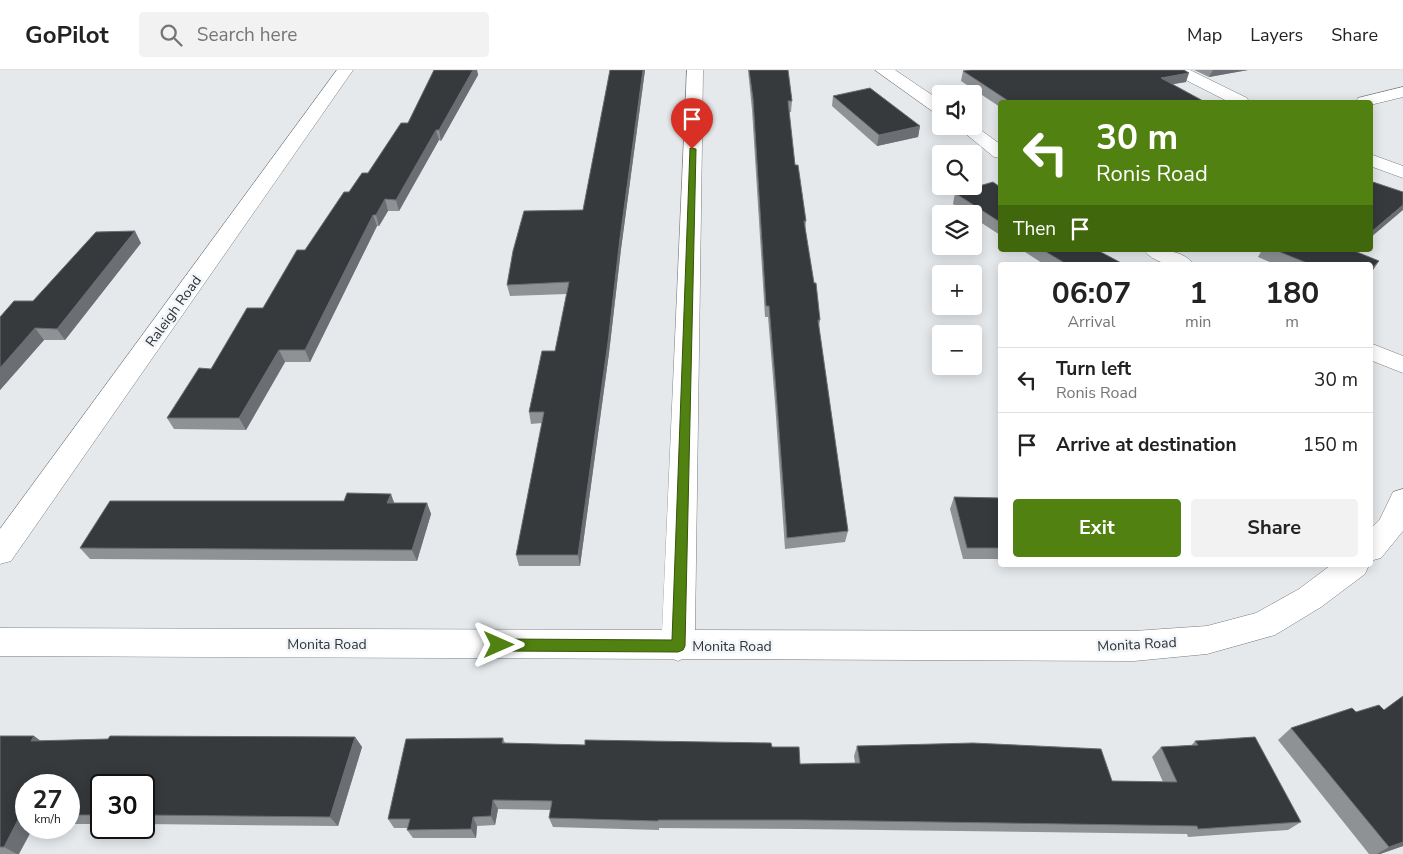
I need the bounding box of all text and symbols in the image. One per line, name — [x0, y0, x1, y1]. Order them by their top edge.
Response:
search box — [139, 12, 489, 57]
text: GoPilot — [25, 19, 109, 51]
icon: search — [157, 21, 185, 49]
text: Search here — [197, 22, 297, 48]
text: Map — [1187, 23, 1222, 47]
text: Layers — [1250, 23, 1303, 47]
text: Share — [1331, 23, 1378, 47]
map controls — [932, 85, 982, 375]
button: sound — [932, 85, 982, 135]
pin — [671, 98, 713, 149]
icon: arrive — [678, 105, 706, 133]
text: 30 m — [1096, 114, 1178, 161]
icon: left — [1013, 120, 1078, 185]
button: search — [932, 145, 982, 195]
text: Ronis Road — [1096, 159, 1208, 189]
button: layers — [932, 205, 982, 255]
icon: arrive — [1066, 215, 1094, 243]
text: Then — [1013, 216, 1056, 242]
button: + — [932, 265, 982, 315]
street label: Raleigh Road — [141, 272, 206, 351]
text: 06:07 — [1052, 273, 1131, 314]
text: 1 — [1189, 273, 1207, 314]
text: 180 — [1265, 273, 1319, 314]
text: Arrival — [1067, 311, 1116, 333]
text: min — [1185, 311, 1211, 333]
text: m — [1285, 311, 1299, 333]
button: − — [932, 325, 982, 375]
text: Turn left — [1056, 356, 1131, 382]
icon: left — [1013, 366, 1041, 394]
text: 30 m — [1314, 367, 1358, 393]
text: Ronis Road — [1056, 382, 1137, 404]
icon: arrive — [1013, 431, 1041, 459]
text: Arrive at destination — [1056, 432, 1237, 458]
text: 150 m — [1303, 432, 1358, 458]
button: Exit — [1013, 499, 1181, 557]
button: Share — [1191, 499, 1358, 557]
position arrow — [472, 618, 524, 670]
street label: Monita Road — [1097, 633, 1177, 656]
street label: Monita Road — [287, 635, 367, 654]
street label: Monita Road — [692, 637, 772, 656]
speed limit sign: 30 — [90, 774, 155, 839]
text: 27 — [32, 783, 63, 817]
text: km/h — [34, 811, 61, 827]

